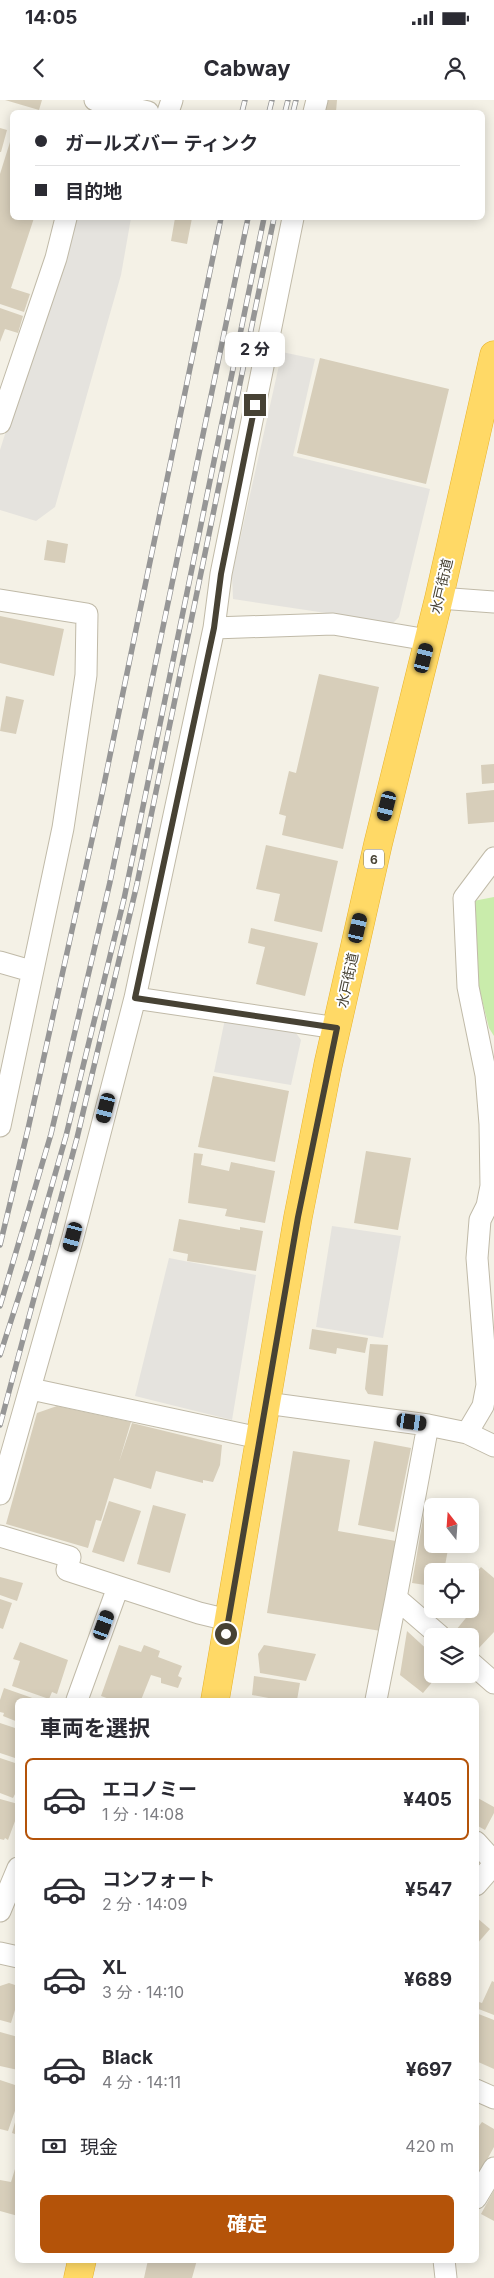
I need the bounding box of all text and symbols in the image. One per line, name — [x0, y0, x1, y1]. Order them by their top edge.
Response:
text: 14:05 — [25, 6, 77, 29]
icon: back — [25, 54, 53, 82]
icon: person — [441, 54, 469, 82]
text: Cabway — [204, 55, 290, 81]
text: ガールズバー ティンク — [65, 132, 258, 155]
text: 目的地 — [65, 180, 122, 203]
callout: 2 分 — [225, 332, 285, 368]
text: 2 分 — [240, 339, 270, 359]
route end — [244, 394, 266, 416]
street label: 水戸街道 — [426, 557, 456, 615]
car — [413, 642, 434, 674]
car — [376, 790, 397, 822]
road number: 6 — [364, 850, 384, 869]
car — [347, 912, 368, 944]
street label: 水戸街道 — [333, 951, 361, 1009]
car — [95, 1092, 116, 1124]
car — [61, 1221, 84, 1253]
car — [396, 1412, 427, 1432]
north arrow — [424, 1498, 479, 1552]
map controls — [424, 1498, 479, 1683]
button: locate — [424, 1563, 479, 1618]
car — [91, 1608, 116, 1642]
route start — [215, 1623, 237, 1645]
button: layers — [424, 1628, 479, 1683]
text: 車両を選択 — [40, 1715, 150, 1741]
icon: car — [42, 1777, 87, 1822]
text: エコノミー — [102, 1778, 197, 1801]
text: ¥405 — [403, 1788, 452, 1811]
text: 1 分 · 14:08 — [102, 1804, 184, 1824]
icon: car — [42, 1867, 87, 1912]
text: コンフォート — [102, 1868, 215, 1891]
text: ¥547 — [405, 1878, 452, 1901]
text: 2 分 · 14:09 — [102, 1894, 187, 1914]
text: XL — [102, 1956, 127, 1979]
icon: car — [42, 1957, 87, 2002]
text: ¥689 — [404, 1968, 452, 1991]
text: 3 分 · 14:10 — [102, 1982, 184, 2002]
text: Black — [102, 2046, 153, 2069]
icon: car — [42, 2047, 87, 2092]
text: ¥697 — [406, 2058, 452, 2081]
text: 4 分 · 14:11 — [102, 2072, 181, 2092]
icon: cash — [40, 2132, 68, 2160]
text: 現金 — [80, 2136, 118, 2159]
text: 420 m — [405, 2136, 454, 2156]
button: 確定 — [40, 2195, 454, 2253]

